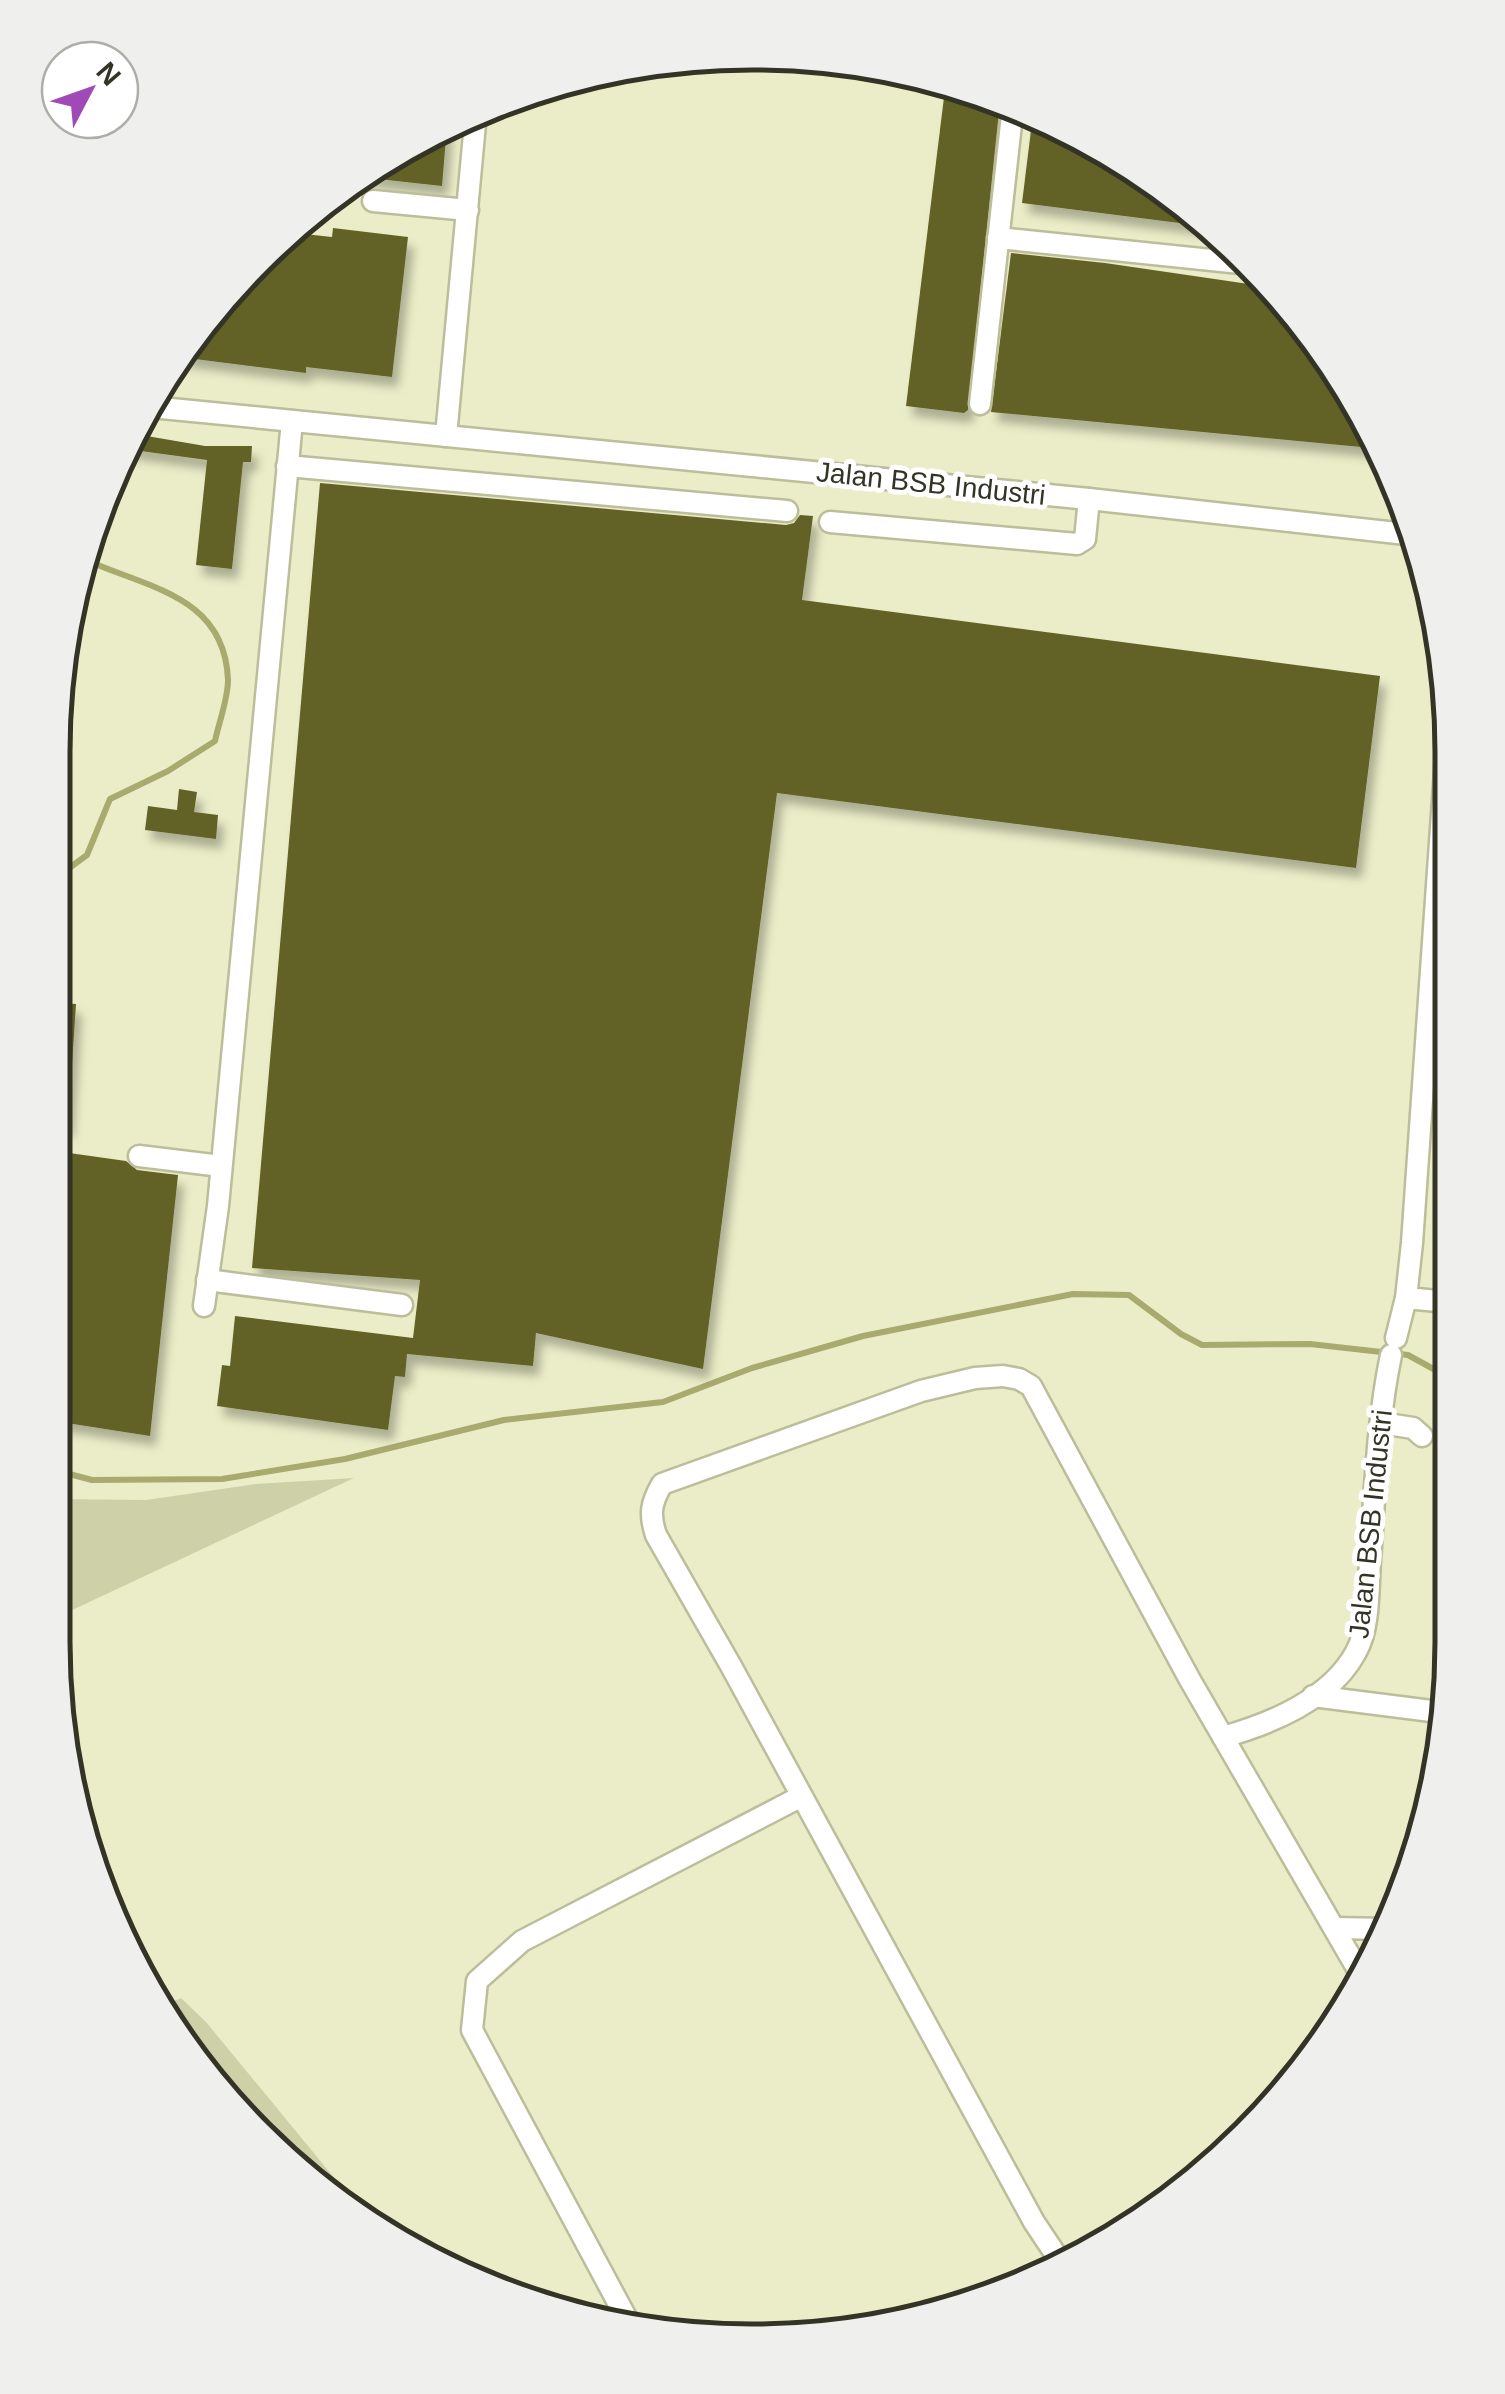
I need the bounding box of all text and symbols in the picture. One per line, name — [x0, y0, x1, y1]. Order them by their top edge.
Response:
north arrow — [40, 40, 140, 140]
text: N — [90, 56, 127, 92]
street label: Jalan BSB Industri — [815, 456, 1047, 511]
street label: Jalan BSB Industri — [1343, 1408, 1398, 1640]

